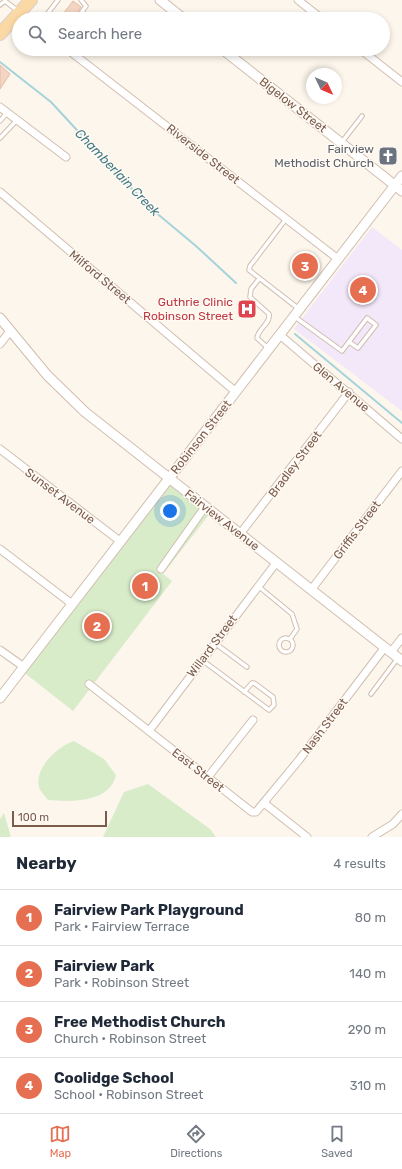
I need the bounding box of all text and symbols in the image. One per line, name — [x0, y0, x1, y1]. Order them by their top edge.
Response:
search box — [12, 12, 390, 56]
icon: search — [26, 23, 48, 45]
text: Search here — [58, 25, 142, 43]
north arrow — [306, 68, 342, 104]
street label: Bigelow Street — [257, 74, 330, 136]
street label: Riverside Street — [164, 121, 243, 187]
water label: Chamberlain Creek — [72, 126, 163, 219]
place label: Fairview Methodist Church — [274, 142, 374, 170]
church icon: Fairview Methodist Church — [377, 145, 399, 167]
street label: Milford Street — [66, 247, 134, 307]
pin: 3 — [292, 251, 318, 281]
pin: 4 — [350, 275, 376, 305]
place label: Guthrie Clinic Robinson Street — [143, 295, 233, 323]
hospital icon: Guthrie Clinic Robinson Street — [236, 298, 258, 320]
street label: Glen Avenue — [310, 359, 372, 415]
street label: Robinson Street — [168, 397, 234, 477]
street label: Bradley Street — [265, 428, 325, 500]
street label: Sunset Avenue — [22, 465, 98, 527]
street label: Fairview Avenue — [182, 487, 262, 554]
street label: Griffis Street — [330, 498, 384, 562]
your location — [160, 501, 180, 521]
pin: 1 — [132, 571, 158, 601]
pin: 2 — [84, 611, 110, 641]
street label: Willard Street — [184, 612, 240, 680]
street label: Nash Street — [300, 695, 351, 757]
street label: East Street — [169, 745, 227, 795]
scale bar — [12, 809, 107, 828]
text: 100 m — [18, 811, 49, 824]
text: Nearby — [16, 853, 77, 873]
text: 4 results — [333, 856, 386, 871]
text: Fairview Park Playground — [54, 901, 244, 919]
text: 1 — [26, 910, 32, 925]
text: 80 m — [355, 910, 386, 925]
text: Park · Fairview Terrace — [54, 919, 189, 934]
text: Fairview Park — [54, 957, 155, 975]
text: 2 — [25, 966, 33, 981]
text: 140 m — [349, 966, 386, 981]
text: Park · Robinson Street — [54, 975, 189, 990]
text: Free Methodist Church — [54, 1013, 226, 1031]
text: 3 — [25, 1022, 33, 1037]
text: 290 m — [348, 1022, 386, 1037]
text: Church · Robinson Street — [54, 1031, 206, 1046]
text: Coolidge School — [54, 1069, 174, 1087]
text: 4 — [25, 1078, 33, 1093]
text: 310 m — [350, 1078, 386, 1093]
text: School · Robinson Street — [54, 1087, 203, 1102]
tab: Map — [49, 1123, 71, 1160]
tab: Directions — [170, 1123, 222, 1160]
tab: Saved — [321, 1123, 353, 1160]

